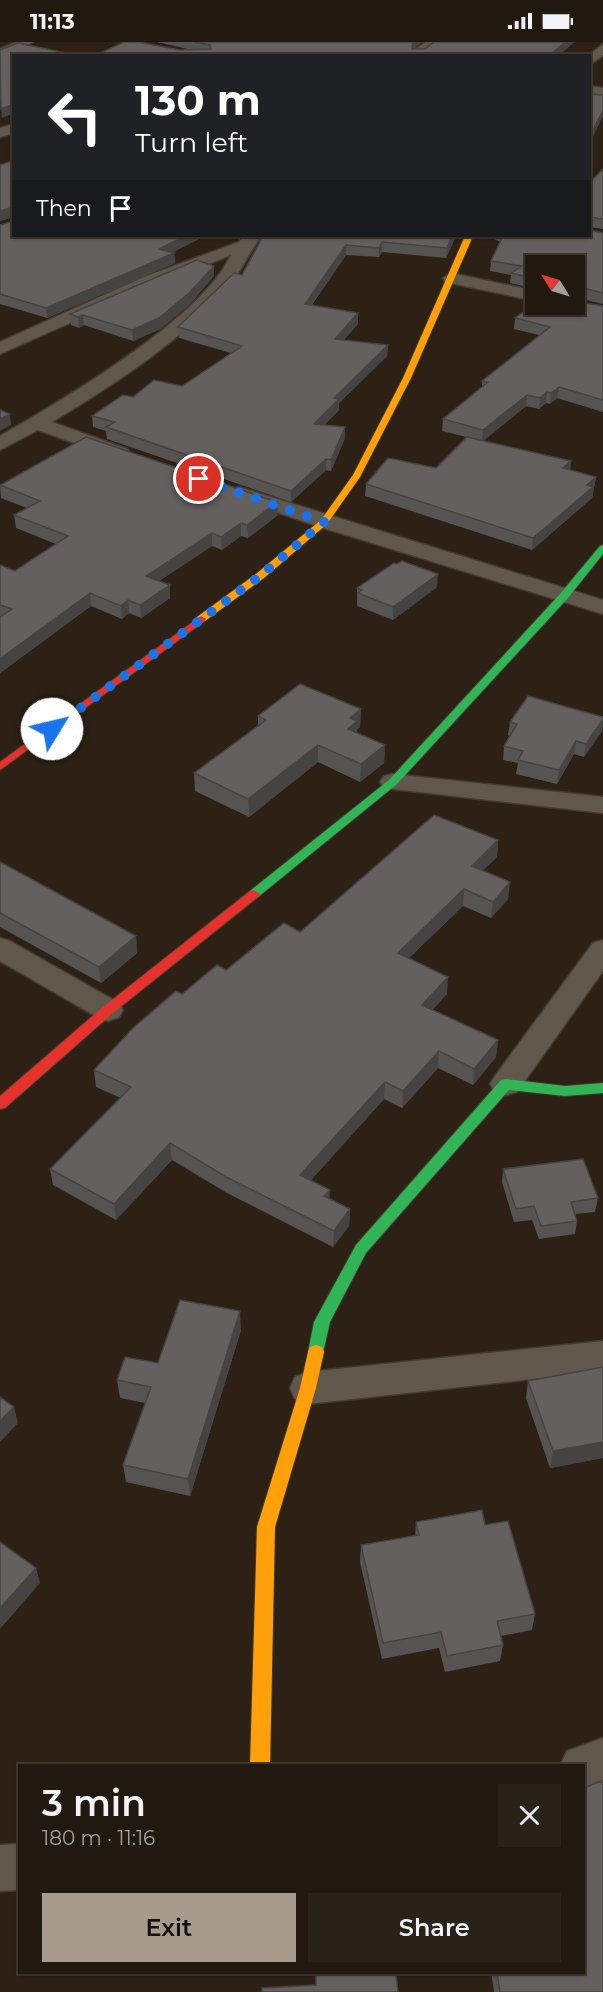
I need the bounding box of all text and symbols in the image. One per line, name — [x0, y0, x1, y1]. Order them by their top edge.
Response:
text: 11:13 — [30, 8, 75, 35]
text: 130 m — [135, 74, 261, 126]
icon: left — [36, 78, 114, 156]
text: Turn left — [135, 126, 248, 159]
icon: arrive — [104, 192, 137, 225]
text: Then — [36, 195, 92, 222]
north arrow — [525, 255, 585, 315]
map controls — [525, 255, 585, 315]
pin — [173, 453, 224, 504]
icon: arrive — [182, 462, 215, 495]
position arrow — [20, 697, 84, 761]
text: 3 min — [42, 1781, 146, 1825]
button: close — [498, 1784, 561, 1847]
text: 180 m · 11:16 — [42, 1826, 155, 1850]
button: Exit — [42, 1893, 296, 1962]
button: Share — [308, 1893, 561, 1962]

